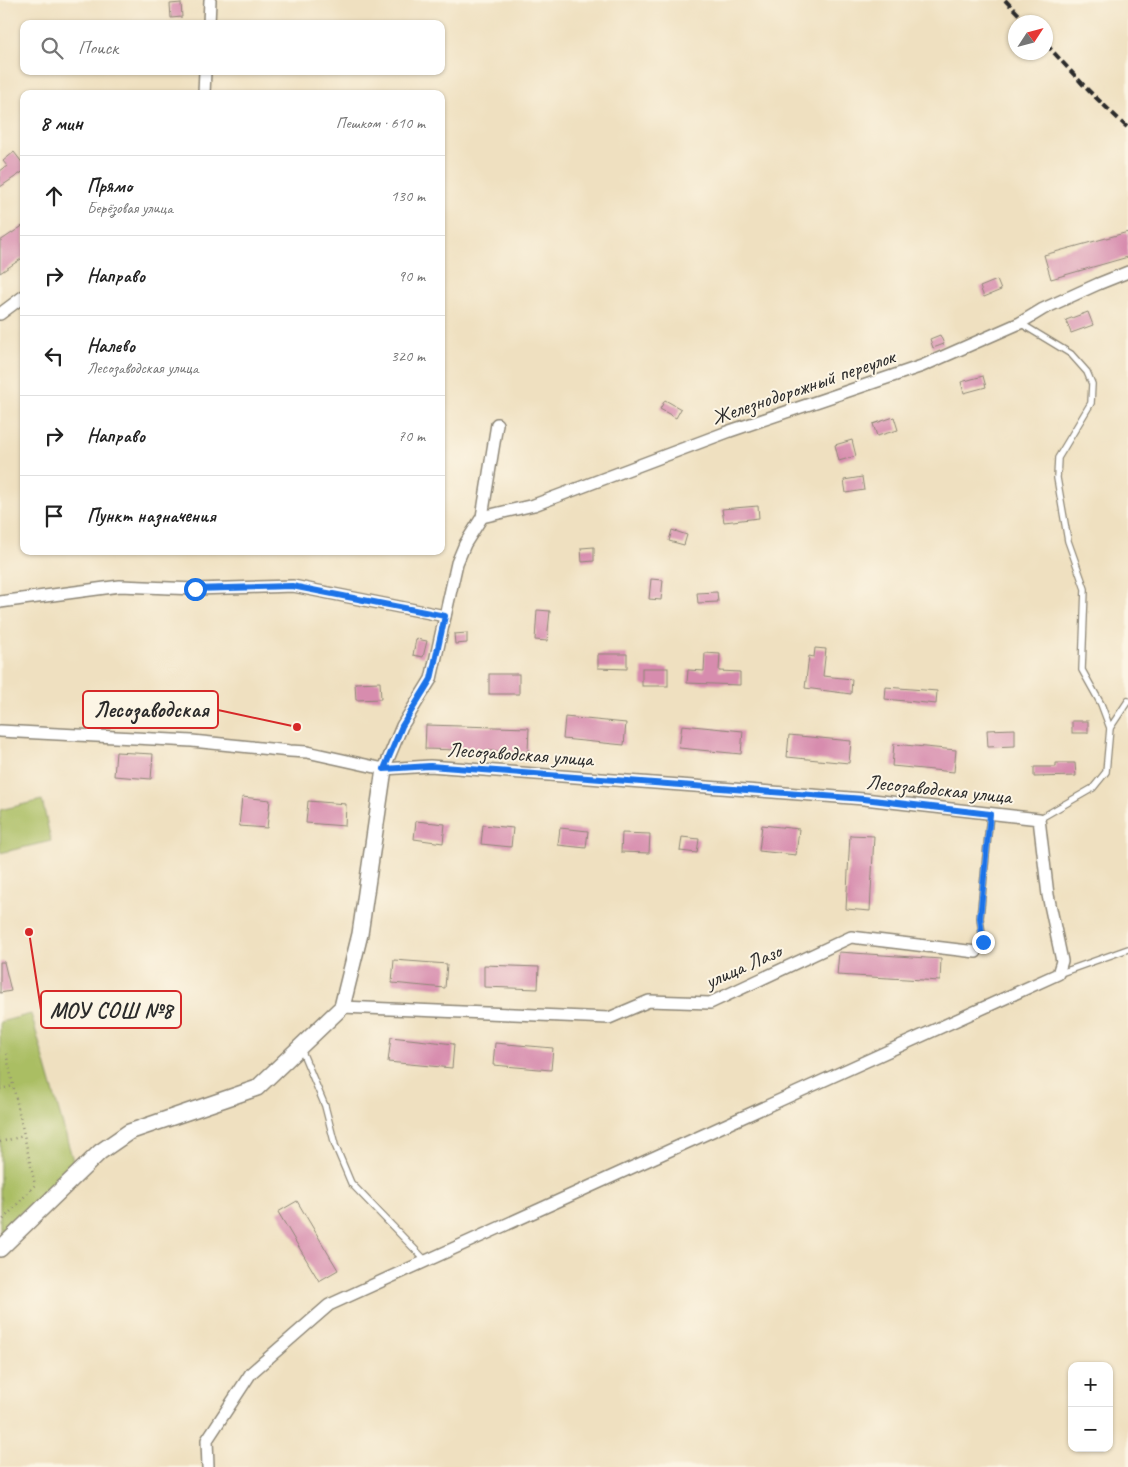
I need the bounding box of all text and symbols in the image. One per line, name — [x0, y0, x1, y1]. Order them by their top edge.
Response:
north arrow — [1008, 15, 1053, 60]
search box — [20, 20, 445, 75]
icon: search — [38, 34, 66, 62]
text: Поиск — [78, 36, 118, 60]
text: 8 мин — [40, 110, 83, 136]
text: Пешком · 610 m — [336, 113, 425, 133]
text: Прямо — [87, 174, 132, 198]
icon: ahead — [40, 182, 68, 210]
text: 130 m — [391, 186, 425, 206]
text: Берёзовая улица — [87, 198, 173, 218]
icon: right — [40, 262, 68, 290]
text: Направо — [87, 264, 145, 288]
text: 90 m — [398, 266, 425, 286]
text: Налево — [87, 334, 135, 358]
icon: left — [40, 342, 68, 370]
street label: Железнодорожный переулок — [708, 343, 900, 431]
text: 320 m — [391, 346, 425, 366]
text: Лесозаводская улица — [87, 358, 198, 378]
icon: right — [40, 422, 68, 450]
text: Направо — [87, 424, 145, 448]
text: 70 m — [398, 426, 425, 446]
icon: arrive — [40, 502, 68, 530]
text: Пункт назначения — [87, 504, 216, 528]
route start — [184, 578, 207, 601]
callout: Лесозаводская — [83, 691, 218, 728]
text: Лесозаводская — [93, 696, 210, 725]
street label: Лесозаводская улица — [446, 736, 596, 772]
street label: Лесозаводская улица — [865, 768, 1015, 810]
route end — [972, 931, 995, 954]
street label: улица Лазо — [699, 937, 787, 995]
callout: МОУ СОШ №8 — [41, 991, 181, 1028]
text: МОУ СОШ №8 — [50, 997, 175, 1025]
map controls — [1068, 1362, 1113, 1452]
button: + — [1068, 1362, 1113, 1407]
button: − — [1068, 1407, 1113, 1452]

